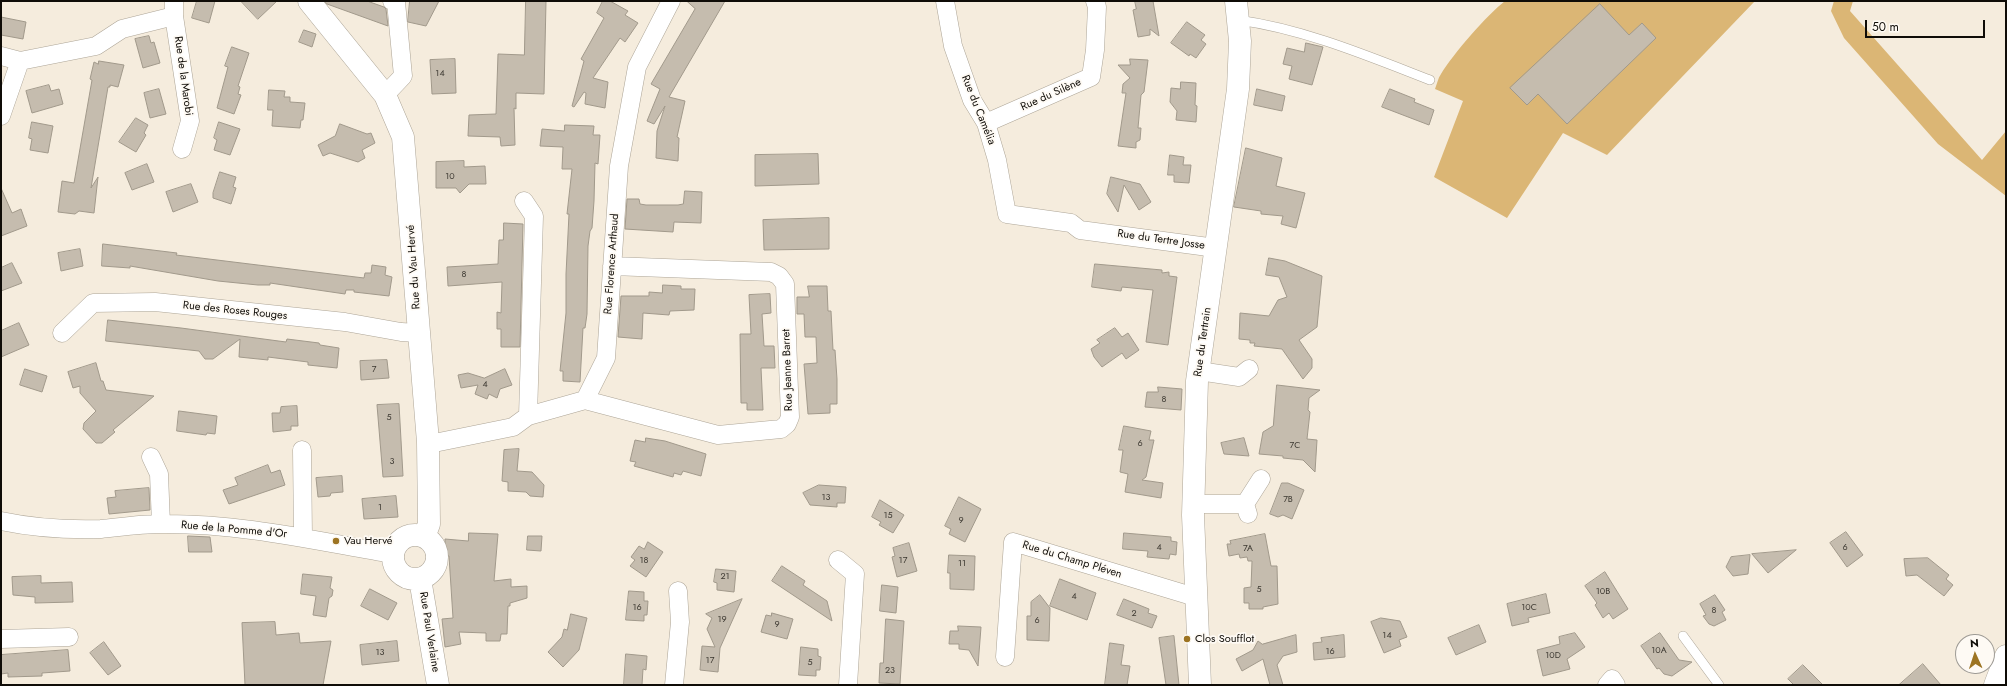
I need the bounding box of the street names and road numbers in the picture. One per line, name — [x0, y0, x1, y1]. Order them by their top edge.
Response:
street label: Rue de la Marobi — [171, 35, 195, 117]
street label: Rue du Camélia — [958, 73, 998, 147]
street label: Rue du Silène — [1019, 76, 1083, 114]
street label: Rue Florence Arthaud — [602, 213, 622, 315]
street label: Rue du Vau Hervé — [404, 224, 424, 310]
street label: Rue du Tertre Josse — [1116, 227, 1206, 253]
street label: Rue des Roses Rouges — [182, 299, 288, 323]
street label: Rue du Tertrain — [1192, 306, 1214, 378]
street label: Rue Jeanne Barret — [780, 329, 796, 411]
street label: Rue de la Pomme d'Or — [180, 519, 288, 541]
street label: Rue du Champ Pléven — [1021, 539, 1123, 581]
street label: Rue Paul Verlaine — [416, 591, 442, 673]

